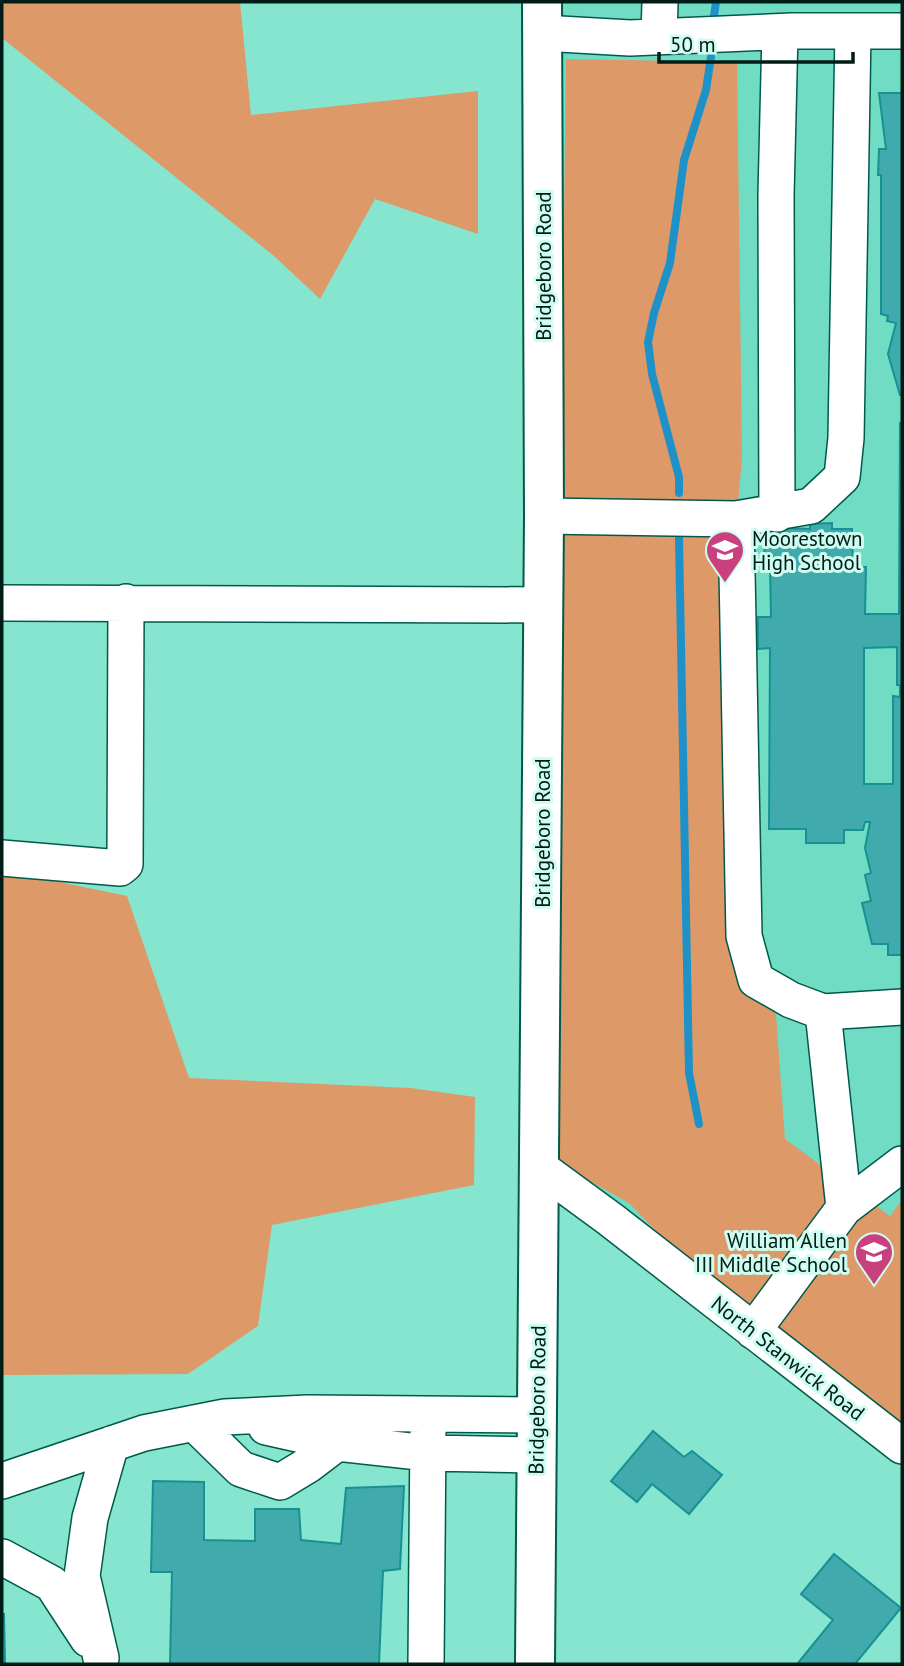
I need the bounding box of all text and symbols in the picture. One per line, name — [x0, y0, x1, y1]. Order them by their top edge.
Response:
scale bar — [659, 21, 853, 65]
text: 50 m — [670, 31, 716, 58]
street label: Bridgeboro Road — [530, 191, 557, 341]
place label: Moorestown High School — [752, 525, 863, 576]
school or university icon: Moorestown High School — [704, 529, 746, 584]
street label: Bridgeboro Road — [529, 758, 556, 908]
place label: William Allen III Middle School — [695, 1227, 847, 1278]
school or university icon: William Allen III Middle School — [853, 1231, 895, 1286]
street label: North Stanwick Road — [706, 1290, 870, 1426]
street label: Bridgeboro Road — [522, 1325, 552, 1475]

